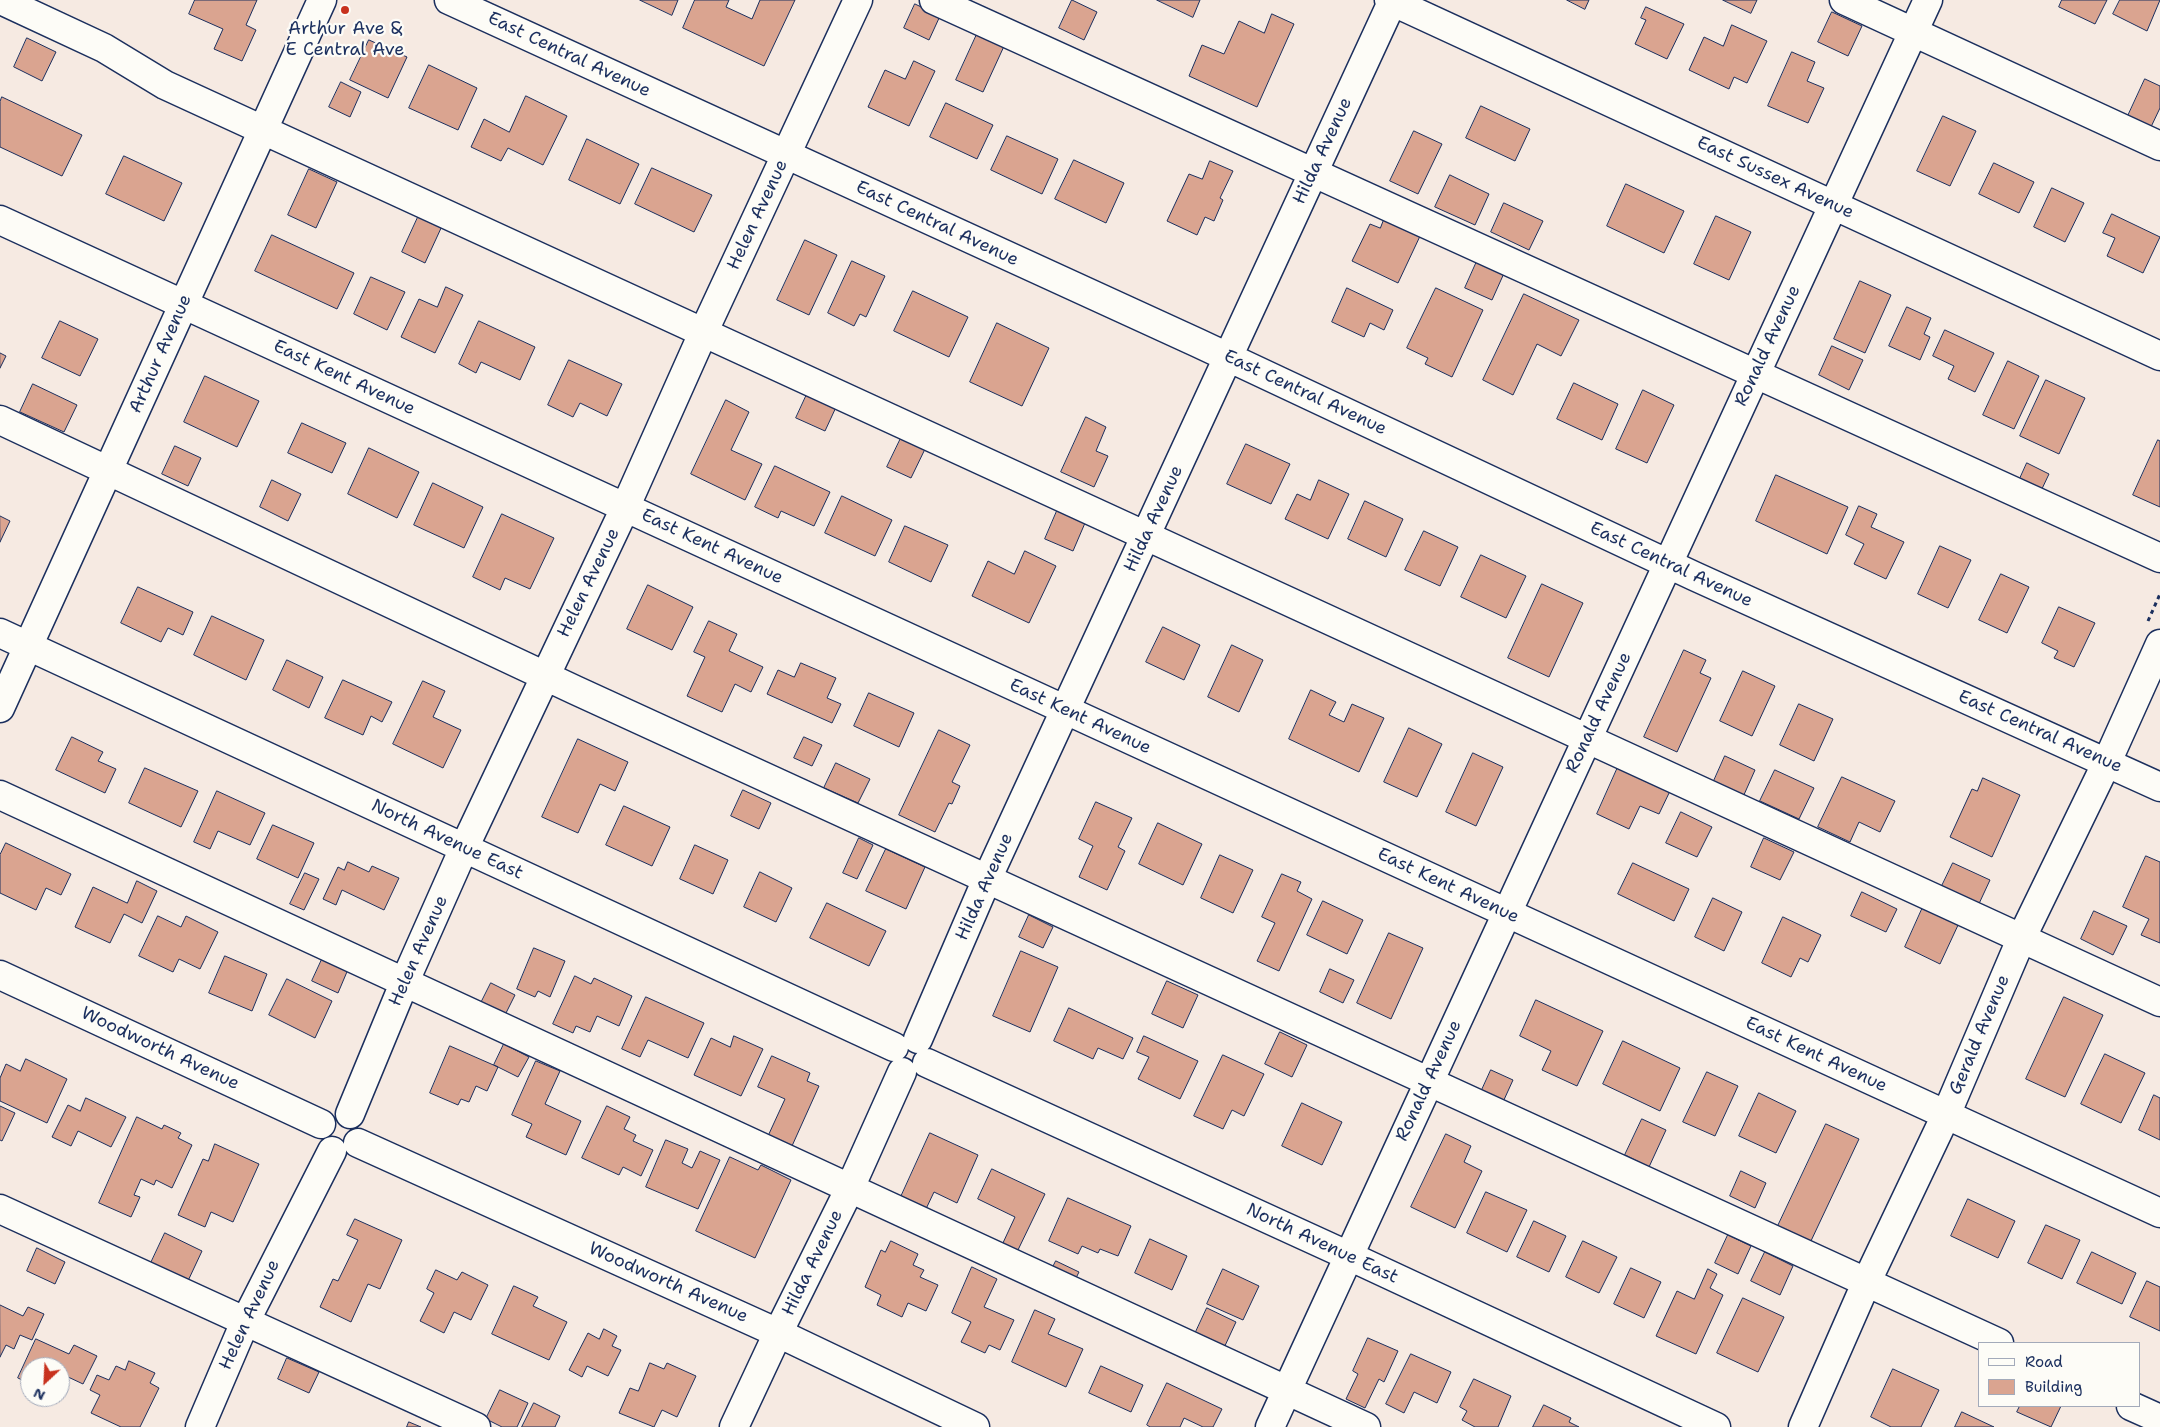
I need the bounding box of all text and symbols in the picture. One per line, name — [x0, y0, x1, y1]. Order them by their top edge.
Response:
marker: Arthur Ave & E Central Ave — [339, 4, 351, 16]
street label: East Central Avenue — [484, 8, 654, 102]
place label: Arthur Ave & E Central Ave — [286, 18, 404, 60]
street label: Hilda Avenue — [1289, 94, 1357, 208]
street label: East Sussex Avenue — [1693, 132, 1857, 224]
street label: Helen Avenue — [723, 157, 793, 273]
street label: East Central Avenue — [852, 177, 1022, 271]
street label: Ronald Avenue — [1731, 282, 1805, 410]
street label: Arthur Avenue — [125, 291, 197, 417]
street label: East Kent Avenue — [270, 336, 418, 420]
street label: East Central Avenue — [1220, 346, 1390, 440]
street label: Hilda Avenue — [1120, 462, 1188, 576]
street label: East Kent Avenue — [638, 505, 786, 589]
street label: East Central Avenue — [1586, 518, 1756, 612]
street label: Helen Avenue — [553, 525, 625, 641]
street label: Ronald Avenue — [1562, 649, 1636, 777]
street label: East Kent Avenue — [1006, 675, 1154, 759]
street label: East Central Avenue — [1955, 686, 2125, 778]
street label: North Avenue East — [368, 795, 526, 885]
street label: Hilda Avenue — [952, 830, 1018, 944]
street label: East Kent Avenue — [1374, 844, 1522, 928]
street label: Helen Avenue — [385, 892, 453, 1010]
street label: Gerald Avenue — [1945, 972, 2015, 1098]
street label: Woodworth Avenue — [77, 1003, 243, 1095]
street label: East Kent Avenue — [1742, 1013, 1890, 1097]
street label: Ronald Avenue — [1392, 1017, 1466, 1145]
street label: North Avenue East — [1243, 1199, 1401, 1289]
street label: Hilda Avenue — [778, 1206, 848, 1320]
street label: Woodworth Avenue — [585, 1238, 751, 1328]
street label: Helen Avenue — [215, 1257, 285, 1373]
legend — [1978, 1342, 2140, 1407]
text: Road — [2025, 1352, 2063, 1372]
north arrow — [20, 1357, 70, 1407]
text: Building — [2025, 1377, 2082, 1397]
text: N — [30, 1384, 48, 1405]

